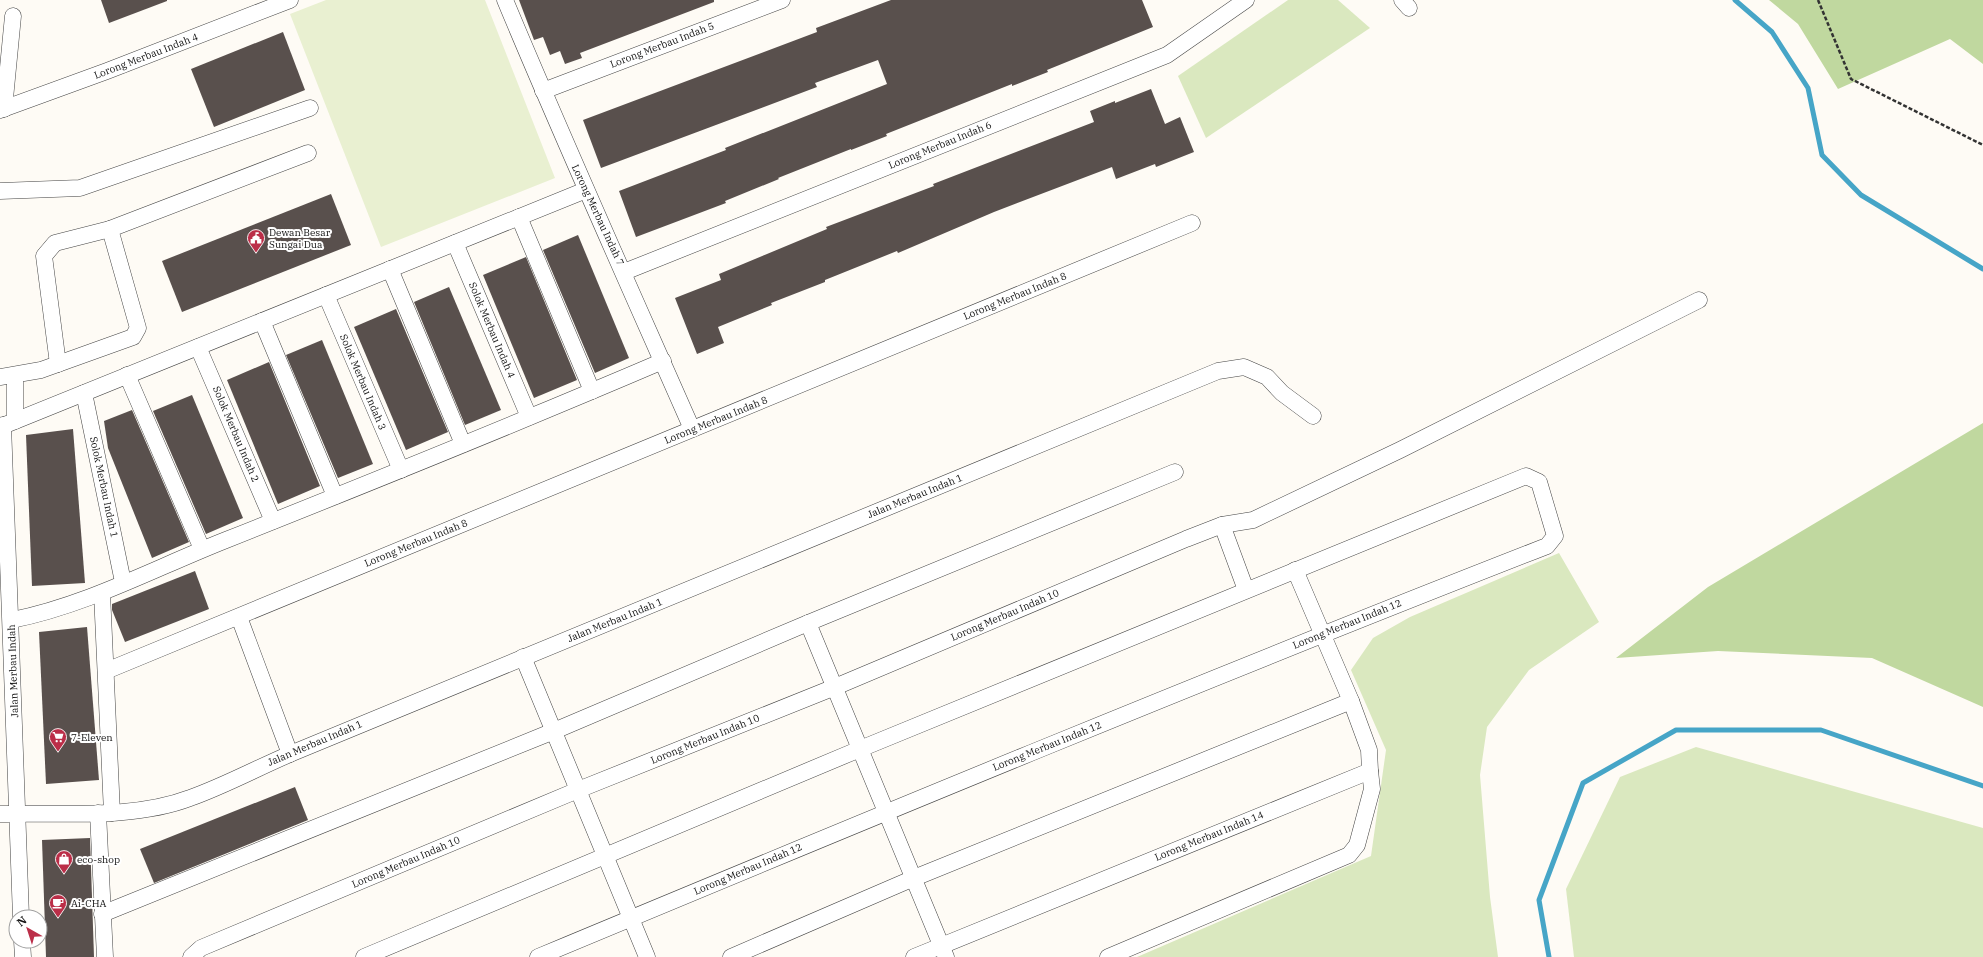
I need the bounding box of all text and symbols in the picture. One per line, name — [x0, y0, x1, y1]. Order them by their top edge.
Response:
street label: Lorong Merbau Indah 5 — [608, 19, 716, 71]
street label: Lorong Merbau Indah 4 — [92, 30, 200, 82]
street label: Lorong Merbau Indah 6 — [886, 118, 994, 172]
street label: Lorong Merbau Indah 7 — [569, 162, 627, 268]
place label: Dewan Besar Sungai Dua — [269, 226, 331, 251]
public building icon: Dewan Besar Sungai Dua — [246, 228, 266, 253]
street label: Lorong Merbau Indah 8 — [961, 269, 1069, 323]
street label: Solok Merbau Indah 4 — [466, 280, 518, 380]
street label: Solok Merbau Indah 3 — [337, 332, 389, 432]
street label: Solok Merbau Indah 2 — [210, 384, 262, 484]
street label: Lorong Merbau Indah 8 — [662, 393, 770, 447]
street label: Solok Merbau Indah 1 — [87, 435, 121, 539]
street label: Jalan Merbau Indah 1 — [865, 471, 965, 521]
street label: Lorong Merbau Indah 8 — [362, 516, 470, 570]
street label: Lorong Merbau Indah 10 — [949, 586, 1061, 644]
street label: Jalan Merbau Indah 1 — [565, 595, 665, 645]
street label: Lorong Merbau Indah 12 — [1291, 596, 1403, 652]
street label: Jalan Merbau Indah — [5, 624, 21, 718]
street label: Lorong Merbau Indah 10 — [649, 711, 761, 767]
street label: Jalan Merbau Indah 1 — [266, 717, 364, 769]
street label: Lorong Merbau Indah 12 — [991, 718, 1103, 774]
supermarket icon: 7-Eleven — [48, 727, 68, 752]
place label: 7-Eleven — [71, 731, 113, 744]
street label: Lorong Merbau Indah 14 — [1153, 808, 1265, 864]
street label: Lorong Merbau Indah 10 — [350, 833, 462, 891]
street label: Lorong Merbau Indah 12 — [692, 840, 804, 898]
shop icon: eco-shop — [54, 849, 74, 874]
place label: eco-shop — [77, 853, 120, 866]
cafe icon: Ai-CHA — [48, 893, 68, 918]
place label: Ai-CHA — [71, 897, 106, 910]
north arrow — [8, 909, 48, 949]
text: N — [14, 913, 30, 929]

